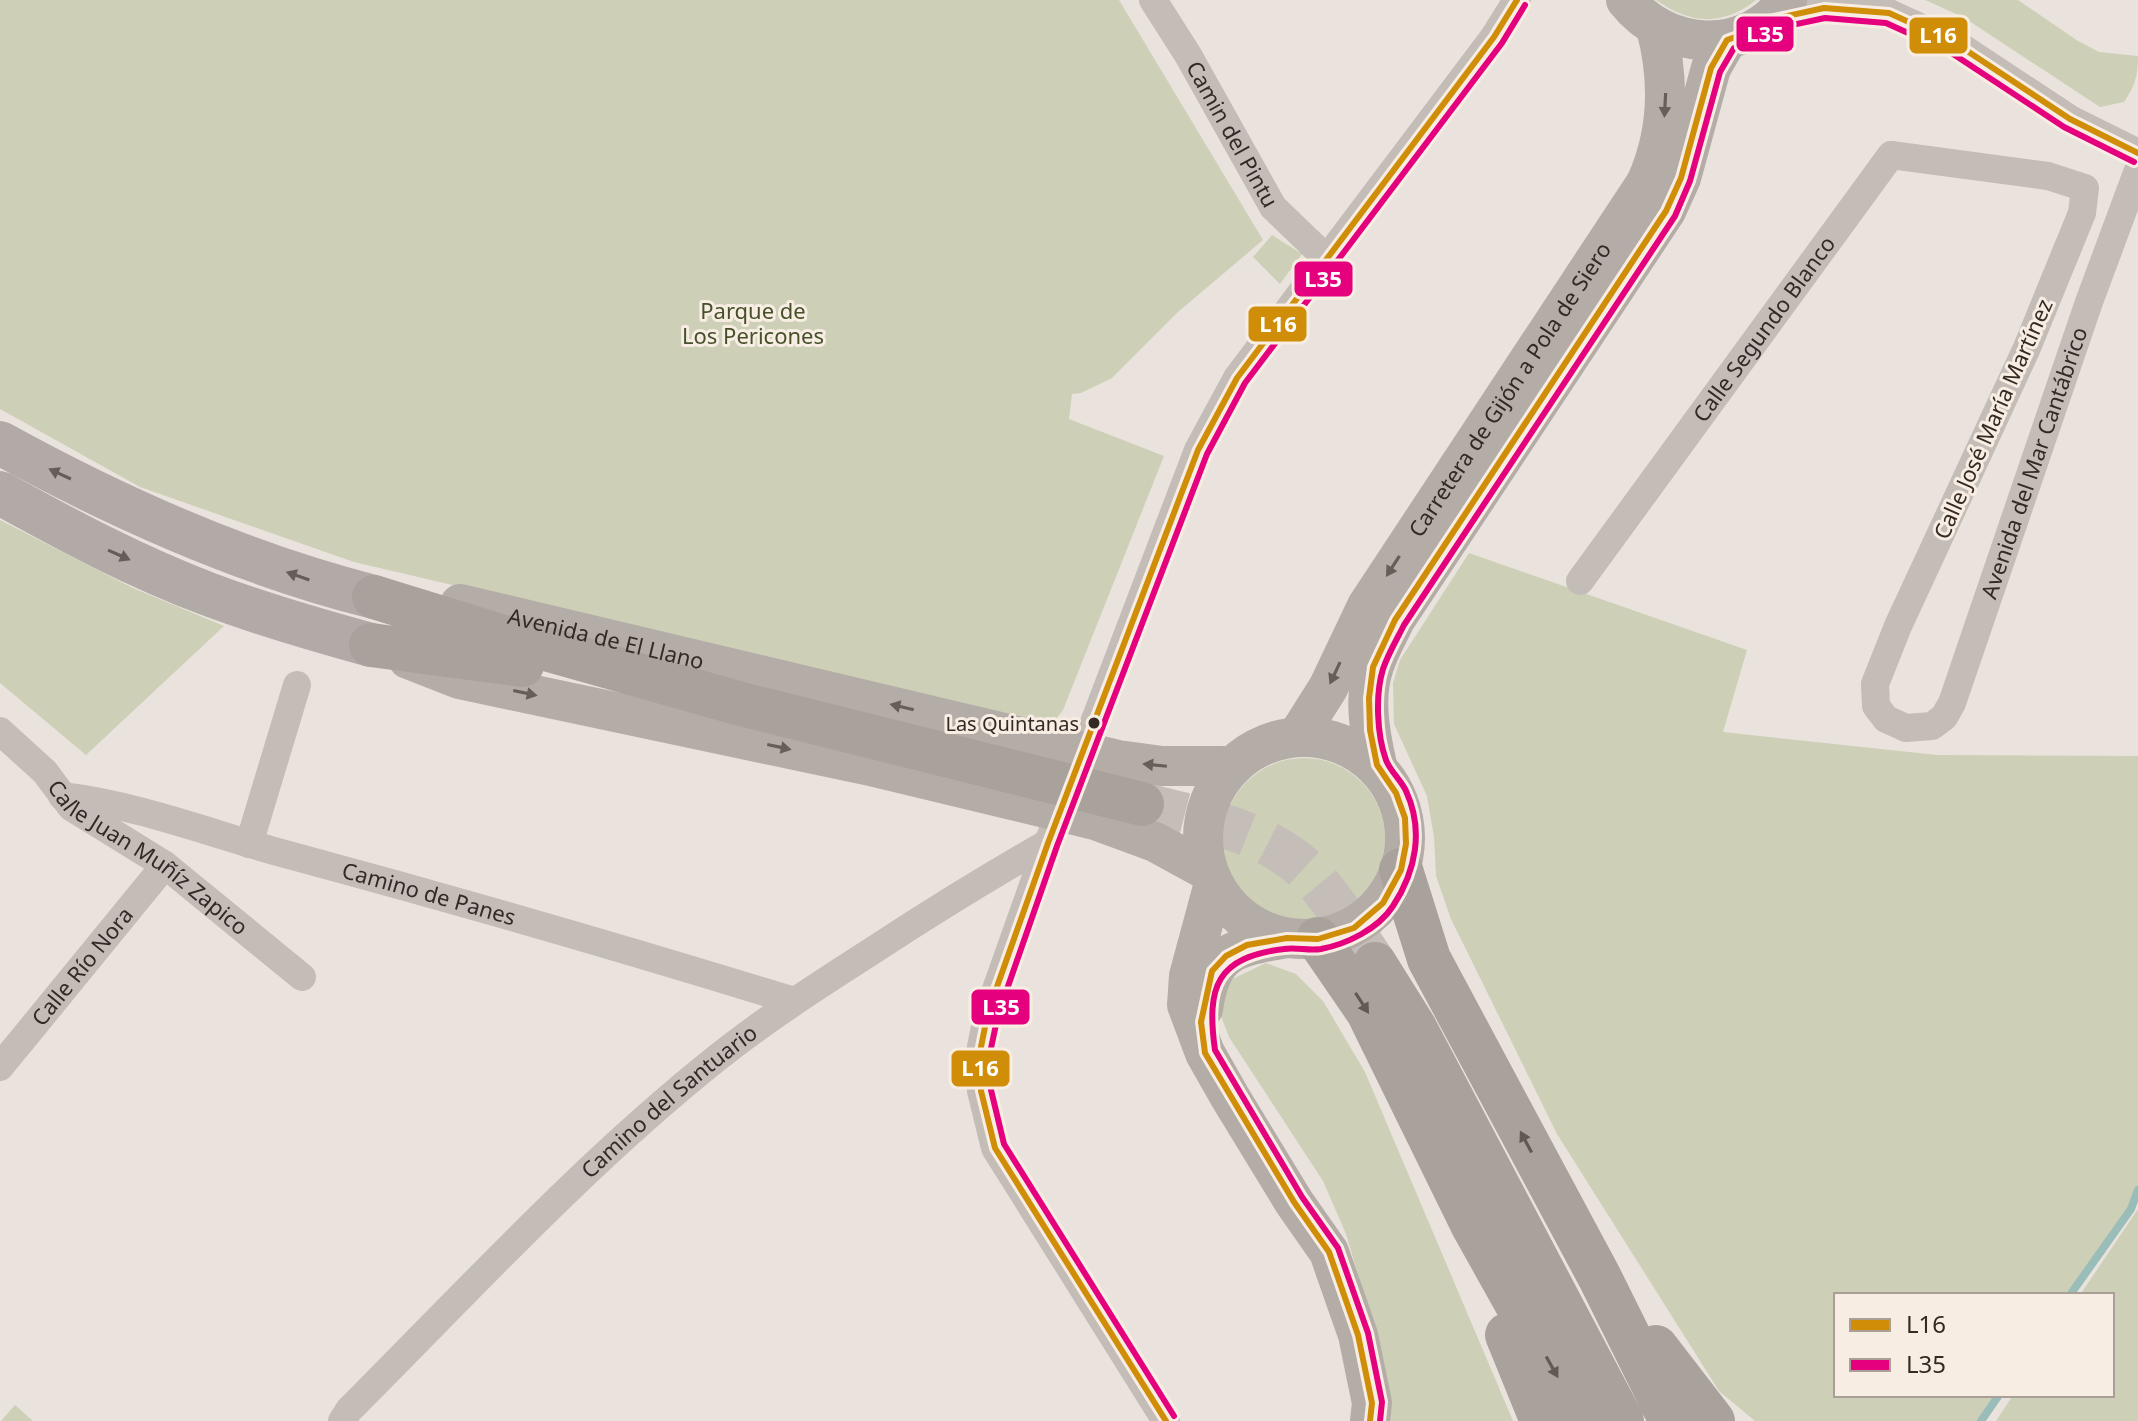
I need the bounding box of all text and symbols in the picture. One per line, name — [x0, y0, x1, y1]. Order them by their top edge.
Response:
line badge: L35 — [1735, 15, 1795, 53]
line badge: L16 — [1908, 16, 1969, 55]
text: L35 — [1746, 18, 1784, 48]
text: L16 — [1919, 19, 1957, 49]
street label: Camin del Pintu — [1180, 55, 1286, 212]
one-way arrow — [1659, 93, 1672, 118]
street label: Calle Segundo Blanco — [1685, 229, 1841, 427]
street label: Carretera de Gijón a Pola de Siero — [1401, 236, 1617, 542]
line badge: L35 — [1293, 260, 1354, 298]
text: L35 — [1304, 263, 1342, 293]
street label: Calle José María Martínez — [1926, 294, 2059, 543]
park label: Parque de Los Pericones — [682, 295, 824, 350]
line badge: L16 — [1247, 305, 1308, 343]
text: L16 — [1259, 308, 1297, 338]
street label: Avenida del Mar Cantábrico — [1973, 323, 2093, 602]
one-way arrow — [48, 467, 71, 481]
one-way arrow — [107, 548, 131, 561]
one-way arrow — [1386, 555, 1401, 576]
one-way arrow — [286, 570, 310, 582]
street label: Avenida de El Llano — [505, 600, 707, 675]
one-way arrow — [1328, 662, 1342, 685]
one-way arrow — [513, 687, 538, 700]
one-way arrow — [889, 700, 914, 713]
place label: Las Quintanas — [945, 710, 1079, 737]
marker: Las Quintanas — [1086, 715, 1102, 731]
one-way arrow — [767, 741, 792, 754]
one-way arrow — [1142, 758, 1167, 771]
street label: Calle Juan Muñíz Zapico — [42, 773, 255, 941]
street label: Camino de Panes — [339, 854, 520, 931]
street label: Calle Río Nora — [24, 900, 139, 1031]
line badge: L35 — [970, 988, 1031, 1026]
text: L35 — [982, 991, 1020, 1021]
one-way arrow — [1355, 993, 1370, 1014]
street label: Camino del Santuario — [574, 1017, 762, 1184]
line badge: L16 — [950, 1049, 1011, 1088]
text: L16 — [961, 1052, 999, 1082]
one-way arrow — [1519, 1130, 1532, 1153]
legend — [1834, 1293, 2114, 1397]
text: L16 — [1906, 1307, 1946, 1340]
text: L35 — [1906, 1347, 1946, 1380]
one-way arrow — [1545, 1356, 1559, 1378]

